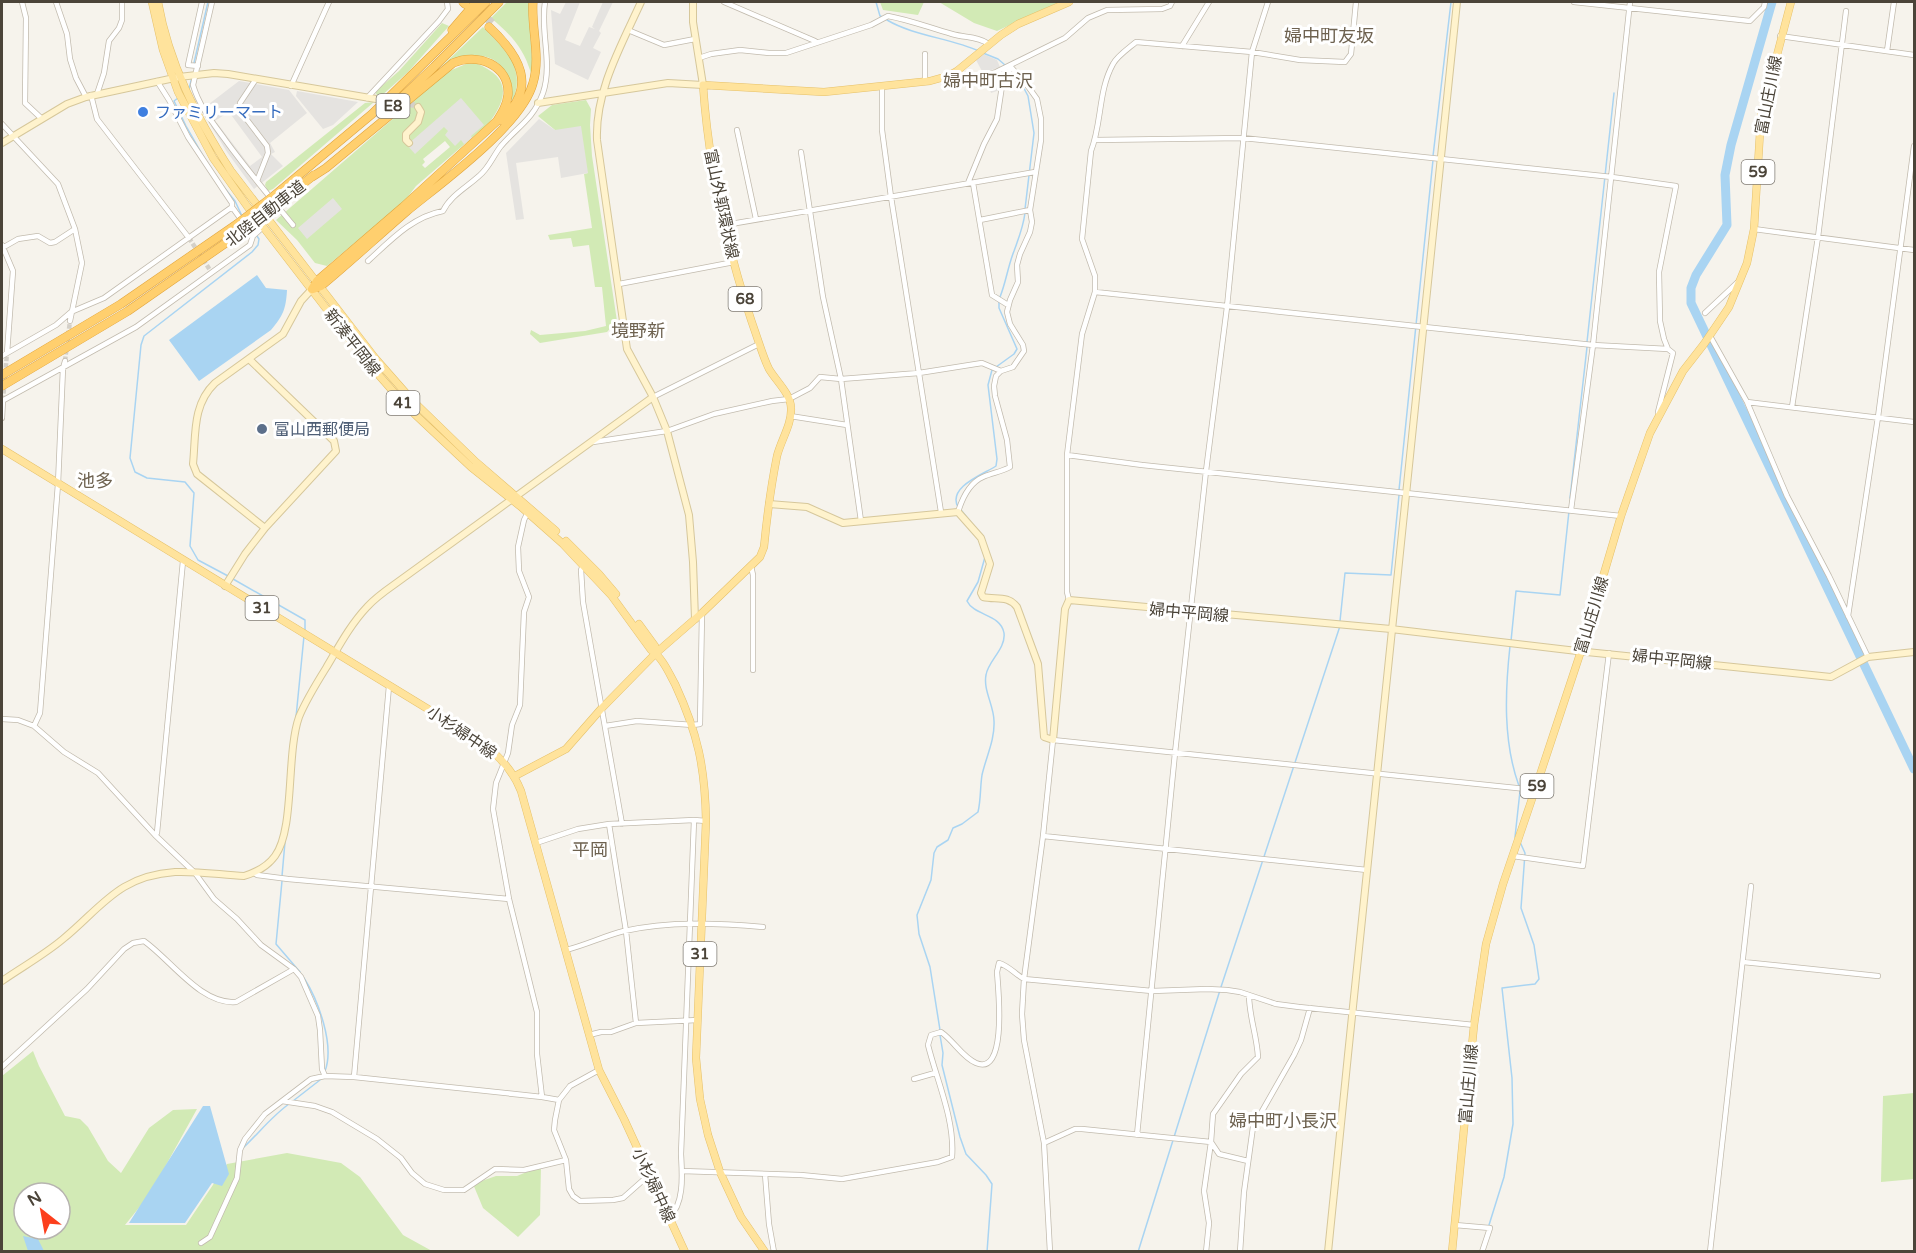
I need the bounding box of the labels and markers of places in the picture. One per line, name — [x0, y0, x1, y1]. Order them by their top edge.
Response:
place label: ファミリーマート — [155, 103, 283, 123]
marker: ファミリーマート — [136, 105, 150, 119]
place label: 富山西郵便局 — [274, 420, 370, 440]
marker: 富山西郵便局 — [255, 422, 269, 436]

